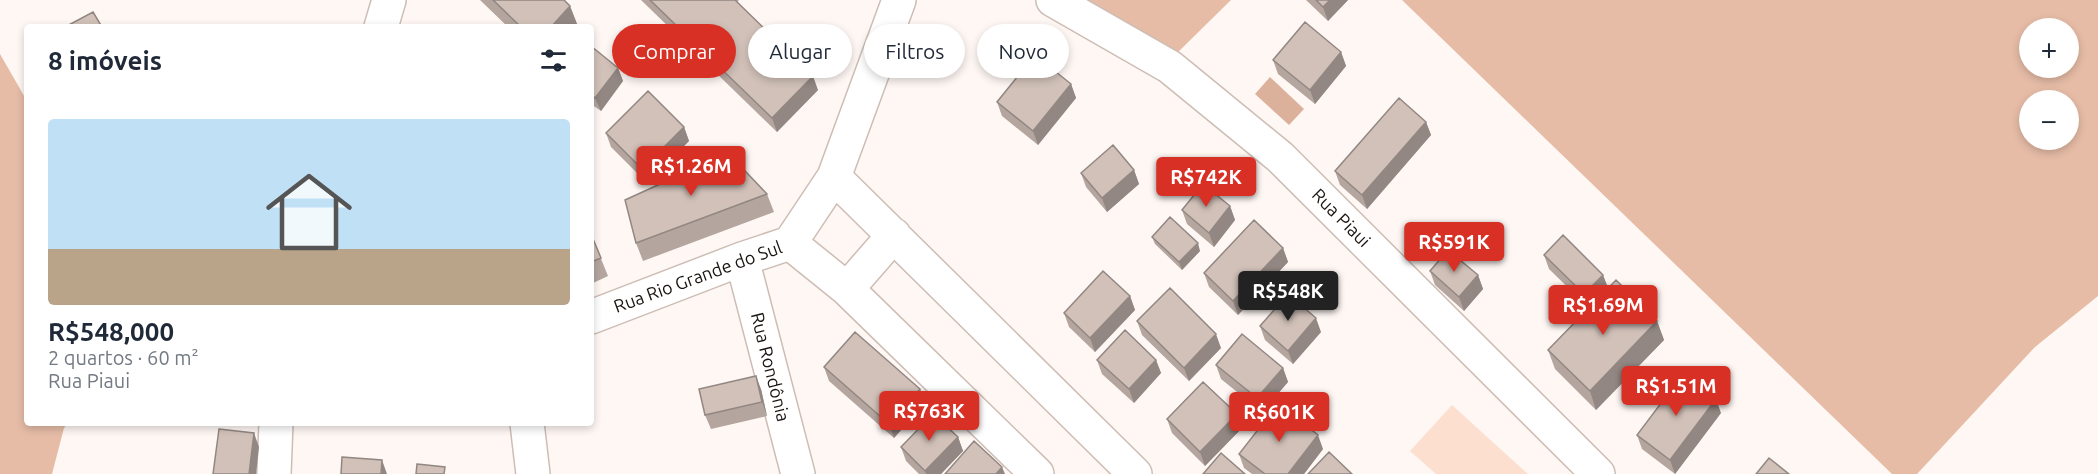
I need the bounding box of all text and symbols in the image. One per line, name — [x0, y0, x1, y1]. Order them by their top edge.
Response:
map controls — [2019, 18, 2079, 150]
button: + — [2019, 18, 2079, 78]
chip: Comprar — [612, 24, 736, 78]
chip: Alugar — [748, 24, 852, 78]
chip: Filtros — [864, 24, 965, 78]
chip: Novo — [977, 24, 1069, 78]
icon: filters — [537, 44, 570, 77]
text: 8 imóveis — [48, 46, 162, 75]
button: − — [2019, 90, 2079, 150]
pin: R$1.26M — [636, 146, 746, 197]
text: R$1.26M — [651, 154, 731, 177]
pin: R$742K — [1157, 157, 1255, 208]
icon: home — [255, 158, 363, 266]
text: R$742K — [1170, 165, 1242, 188]
street label: Rua Piaui — [1309, 184, 1375, 250]
pin: R$591K — [1405, 222, 1503, 273]
text: R$591K — [1418, 230, 1490, 253]
street label: Rua Rio Grande do Sul — [611, 236, 785, 316]
pin: R$548K — [1239, 271, 1337, 322]
text: R$548K — [1252, 279, 1324, 302]
pin: R$1.69M — [1548, 285, 1658, 336]
text: R$1.69M — [1563, 293, 1643, 316]
street label: Rua Rondônia — [748, 310, 794, 423]
text: R$548,000 — [48, 317, 174, 346]
text: 2 quartos · 60 m² — [48, 346, 199, 369]
pin: R$1.51M — [1621, 366, 1731, 417]
text: Rua Piaui — [48, 369, 130, 392]
text: R$1.51M — [1636, 374, 1716, 397]
pin: R$763K — [880, 391, 978, 442]
pin: R$601K — [1230, 392, 1328, 443]
text: R$763K — [893, 399, 965, 422]
text: R$601K — [1243, 400, 1315, 423]

